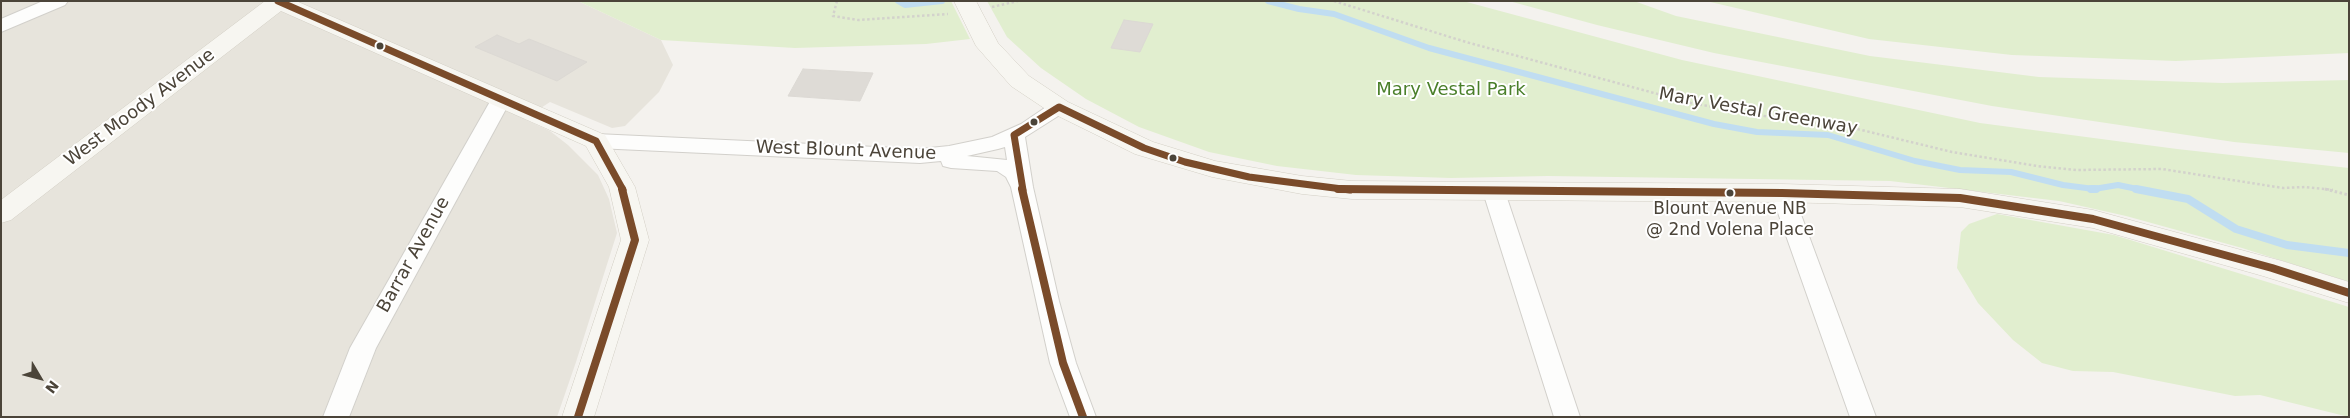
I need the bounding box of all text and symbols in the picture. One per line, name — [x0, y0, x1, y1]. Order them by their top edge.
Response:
unlabelled marker — [375, 41, 385, 51]
street label: West Moody Avenue — [61, 45, 219, 171]
park label: Mary Vestal Park — [1376, 79, 1526, 101]
street label: Mary Vestal Greenway — [1657, 84, 1859, 140]
unlabelled marker — [1029, 117, 1039, 127]
street label: West Blount Avenue — [755, 137, 937, 165]
unlabelled marker — [1168, 153, 1178, 163]
marker: Blount Avenue NB @ 2nd Volena Place — [1725, 188, 1735, 198]
street label: Barrar Avenue — [373, 193, 455, 317]
place label: Blount Avenue NB @ 2nd Volena Place — [1646, 200, 1814, 240]
north arrow — [15, 353, 65, 403]
text: N — [42, 378, 62, 397]

